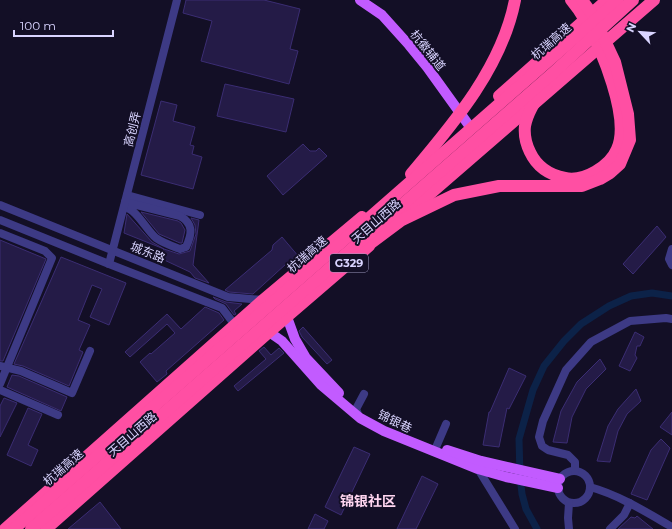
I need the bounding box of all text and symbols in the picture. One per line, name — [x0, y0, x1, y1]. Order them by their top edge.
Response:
scale bar — [14, 12, 113, 38]
north arrow — [620, 12, 660, 52]
text: 100 m — [20, 18, 56, 33]
street label: 杭瑞高速 — [528, 20, 574, 62]
text: N — [623, 21, 639, 35]
street label: 杭徽辅道 — [407, 27, 449, 73]
street label: 高创弄 — [120, 110, 144, 148]
street label: 天目山西路 — [348, 196, 404, 246]
street label: 杭瑞高速 — [284, 233, 330, 275]
street label: 城东路 — [128, 238, 168, 266]
road number: G329 — [330, 254, 368, 272]
street label: 锦银巷 — [376, 406, 414, 436]
street label: 天目山西路 — [104, 409, 160, 459]
street label: 杭瑞高速 — [40, 446, 86, 488]
district label: 锦银社区 — [340, 492, 396, 510]

